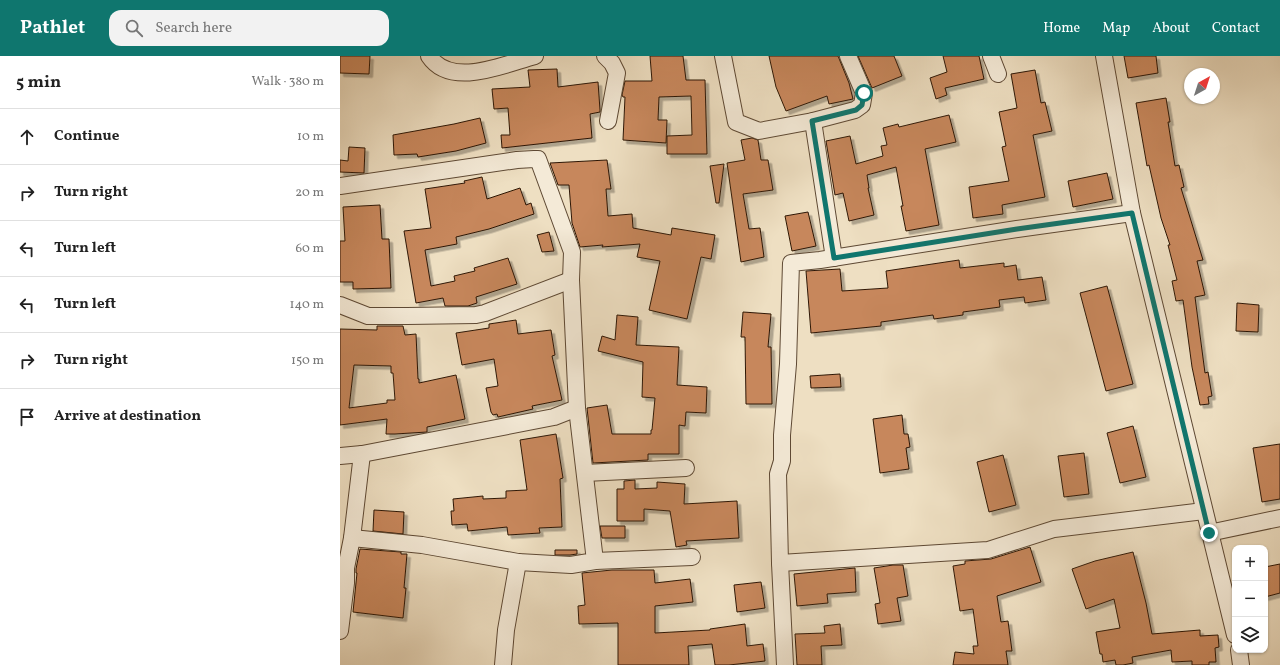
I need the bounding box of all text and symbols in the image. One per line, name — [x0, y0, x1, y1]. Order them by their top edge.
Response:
search box — [109, 10, 389, 46]
text: Pathlet — [20, 15, 85, 41]
icon: search — [123, 17, 145, 39]
text: Search here — [155, 18, 232, 39]
text: Home — [1043, 19, 1080, 38]
text: Map — [1102, 19, 1130, 38]
text: About — [1152, 19, 1190, 38]
text: Contact — [1212, 19, 1260, 38]
north arrow — [1184, 68, 1220, 104]
text: 5 min — [16, 71, 61, 94]
text: Walk · 380 m — [251, 73, 324, 91]
route start — [855, 84, 873, 102]
icon: ahead — [16, 126, 38, 148]
text: Continue — [54, 126, 119, 147]
text: 10 m — [297, 128, 324, 146]
icon: right — [16, 182, 38, 204]
text: Turn right — [54, 182, 128, 203]
text: 20 m — [295, 184, 324, 202]
icon: left — [16, 238, 38, 260]
text: Turn left — [54, 238, 116, 259]
text: 60 m — [296, 240, 324, 258]
icon: left — [16, 294, 38, 316]
text: Turn left — [54, 294, 116, 315]
text: 140 m — [290, 296, 324, 314]
icon: right — [16, 350, 38, 372]
text: Turn right — [54, 350, 128, 371]
text: 150 m — [291, 352, 324, 370]
icon: arrive — [16, 406, 38, 428]
text: Arrive at destination — [54, 406, 201, 427]
route end — [1200, 524, 1218, 542]
map controls — [1232, 545, 1268, 653]
button: + — [1232, 545, 1268, 581]
button: − — [1232, 581, 1268, 617]
button: layers — [1232, 617, 1268, 653]

